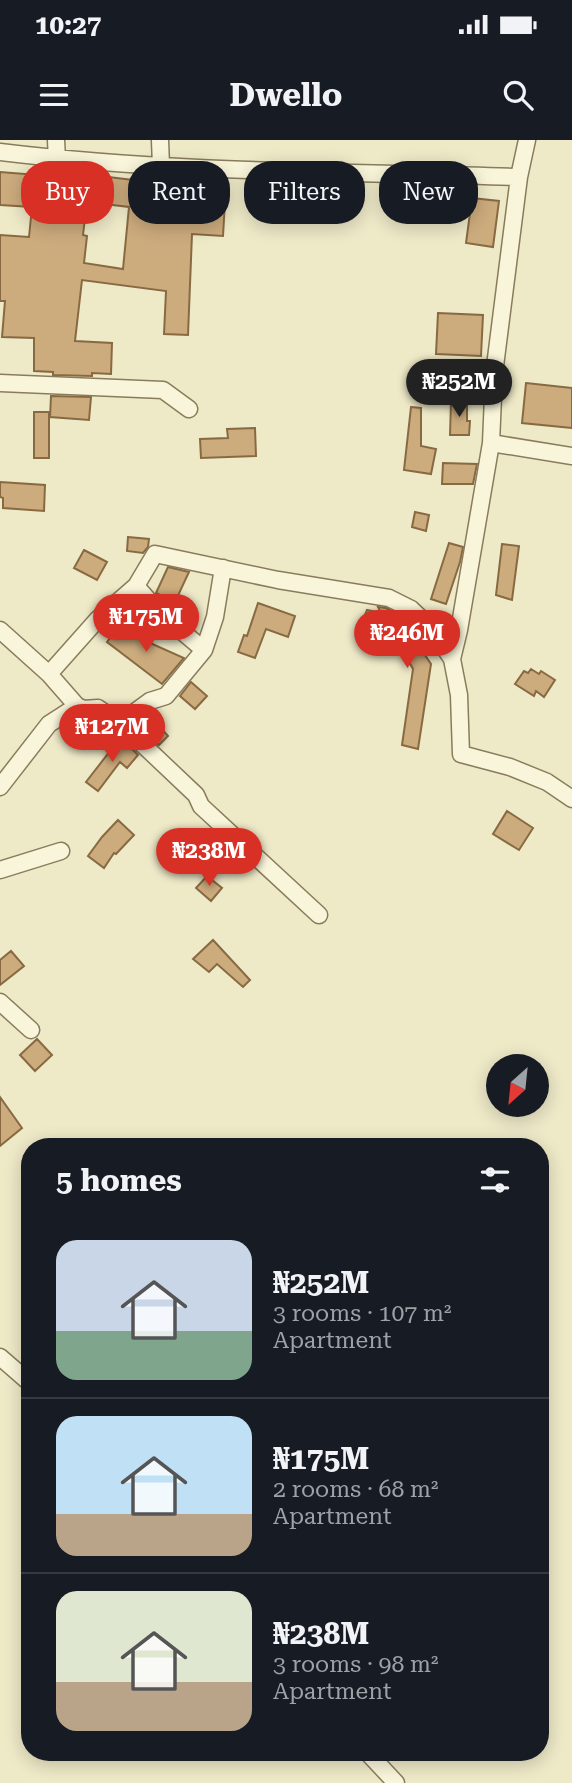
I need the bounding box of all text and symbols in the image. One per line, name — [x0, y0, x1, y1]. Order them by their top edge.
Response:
text: 10:27 — [35, 10, 101, 40]
icon: menu — [35, 76, 73, 114]
text: Dwello — [230, 76, 342, 114]
icon: search — [499, 76, 537, 114]
chip: Buy — [21, 161, 114, 224]
chip: Rent — [128, 161, 230, 224]
chip: Filters — [244, 161, 365, 224]
chip: New — [379, 161, 478, 224]
pin: ₦252M — [410, 359, 508, 419]
text: ₦252M — [422, 368, 496, 395]
pin: ₦175M — [97, 594, 195, 654]
text: ₦175M — [109, 603, 183, 630]
pin: ₦246M — [358, 610, 456, 670]
text: ₦246M — [370, 619, 444, 646]
pin: ₦127M — [63, 704, 161, 764]
text: ₦127M — [75, 713, 149, 740]
pin: ₦238M — [160, 828, 258, 888]
text: ₦238M — [172, 837, 246, 864]
north arrow — [486, 1054, 550, 1116]
map controls — [486, 1054, 549, 1117]
icon: filters — [476, 1161, 514, 1199]
text: 5 homes — [56, 1163, 182, 1198]
text: ₦252M — [273, 1265, 369, 1300]
icon: home — [112, 1268, 196, 1352]
text: 3 rooms · 107 m² — [273, 1300, 451, 1327]
text: Apartment — [273, 1327, 392, 1354]
text: ₦175M — [273, 1441, 369, 1476]
icon: home — [112, 1444, 196, 1528]
text: 2 rooms · 68 m² — [273, 1476, 439, 1503]
text: Apartment — [273, 1503, 392, 1530]
text: ₦238M — [273, 1616, 369, 1651]
icon: home — [112, 1619, 196, 1703]
text: 3 rooms · 98 m² — [273, 1651, 439, 1678]
text: Apartment — [273, 1678, 392, 1705]

